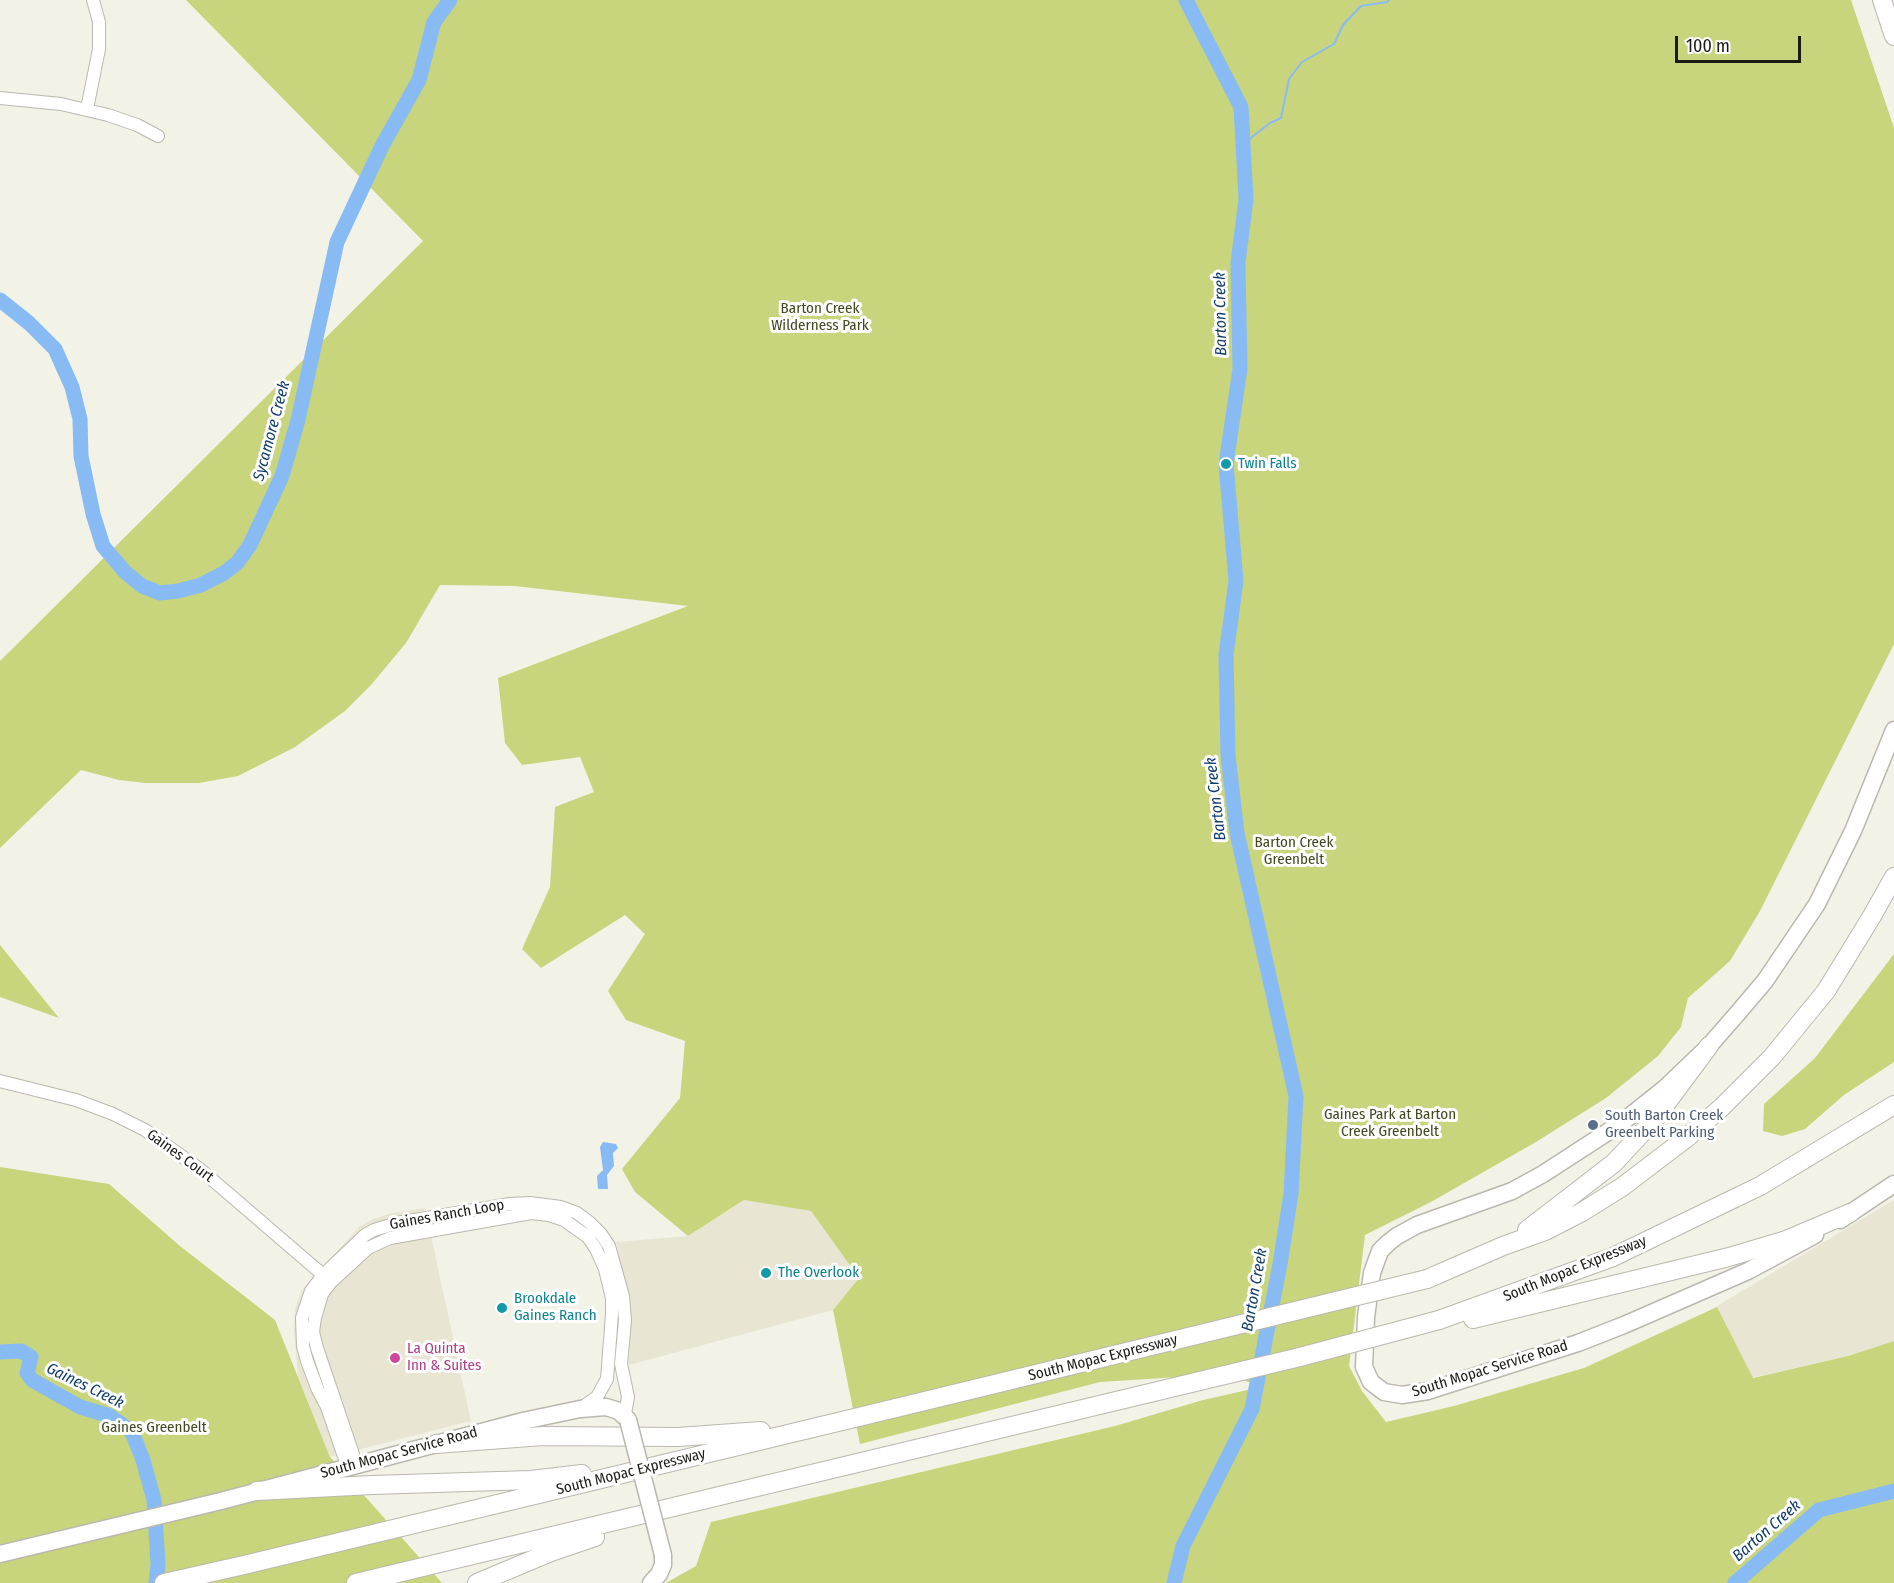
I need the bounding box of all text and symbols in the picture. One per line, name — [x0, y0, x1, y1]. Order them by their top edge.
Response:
scale bar — [1678, 24, 1804, 62]
text: 100 m — [1686, 35, 1730, 57]
water label: Barton Creek — [1211, 272, 1231, 356]
park label: Barton Creek Wilderness Park — [771, 300, 869, 335]
water label: Sycamore Creek — [249, 379, 295, 483]
place label: Twin Falls — [1238, 455, 1297, 473]
marker: Twin Falls — [1219, 457, 1233, 471]
water label: Barton Creek — [1201, 756, 1231, 842]
park label: Barton Creek Greenbelt — [1255, 834, 1333, 869]
park label: Gaines Park at Barton Creek Greenbelt — [1324, 1106, 1456, 1141]
place label: South Barton Creek Greenbelt Parking — [1605, 1107, 1723, 1142]
marker: South Barton Creek Greenbelt Parking — [1586, 1118, 1600, 1132]
street label: Gaines Court — [143, 1126, 217, 1186]
street label: Gaines Ranch Loop — [388, 1196, 506, 1234]
street label: South Mopac Expressway — [1501, 1232, 1649, 1306]
water label: Barton Creek — [1238, 1247, 1272, 1333]
place label: The Overlook — [778, 1264, 859, 1282]
marker: The Overlook — [759, 1266, 773, 1280]
place label: Brookdale Gaines Ranch — [514, 1290, 597, 1325]
marker: Brookdale Gaines Ranch — [495, 1301, 509, 1315]
street label: South Mopac Expressway — [1027, 1331, 1179, 1385]
street label: South Mopac Service Road — [1410, 1337, 1570, 1401]
place label: La Quinta Inn & Suites — [407, 1340, 481, 1375]
marker: La Quinta Inn & Suites — [388, 1351, 402, 1365]
water label: Gaines Creek — [43, 1359, 127, 1413]
park label: Gaines Greenbelt — [101, 1419, 207, 1437]
street label: South Mopac Service Road — [318, 1423, 480, 1483]
street label: South Mopac Expressway — [555, 1445, 707, 1499]
water label: Barton Creek — [1729, 1496, 1805, 1566]

